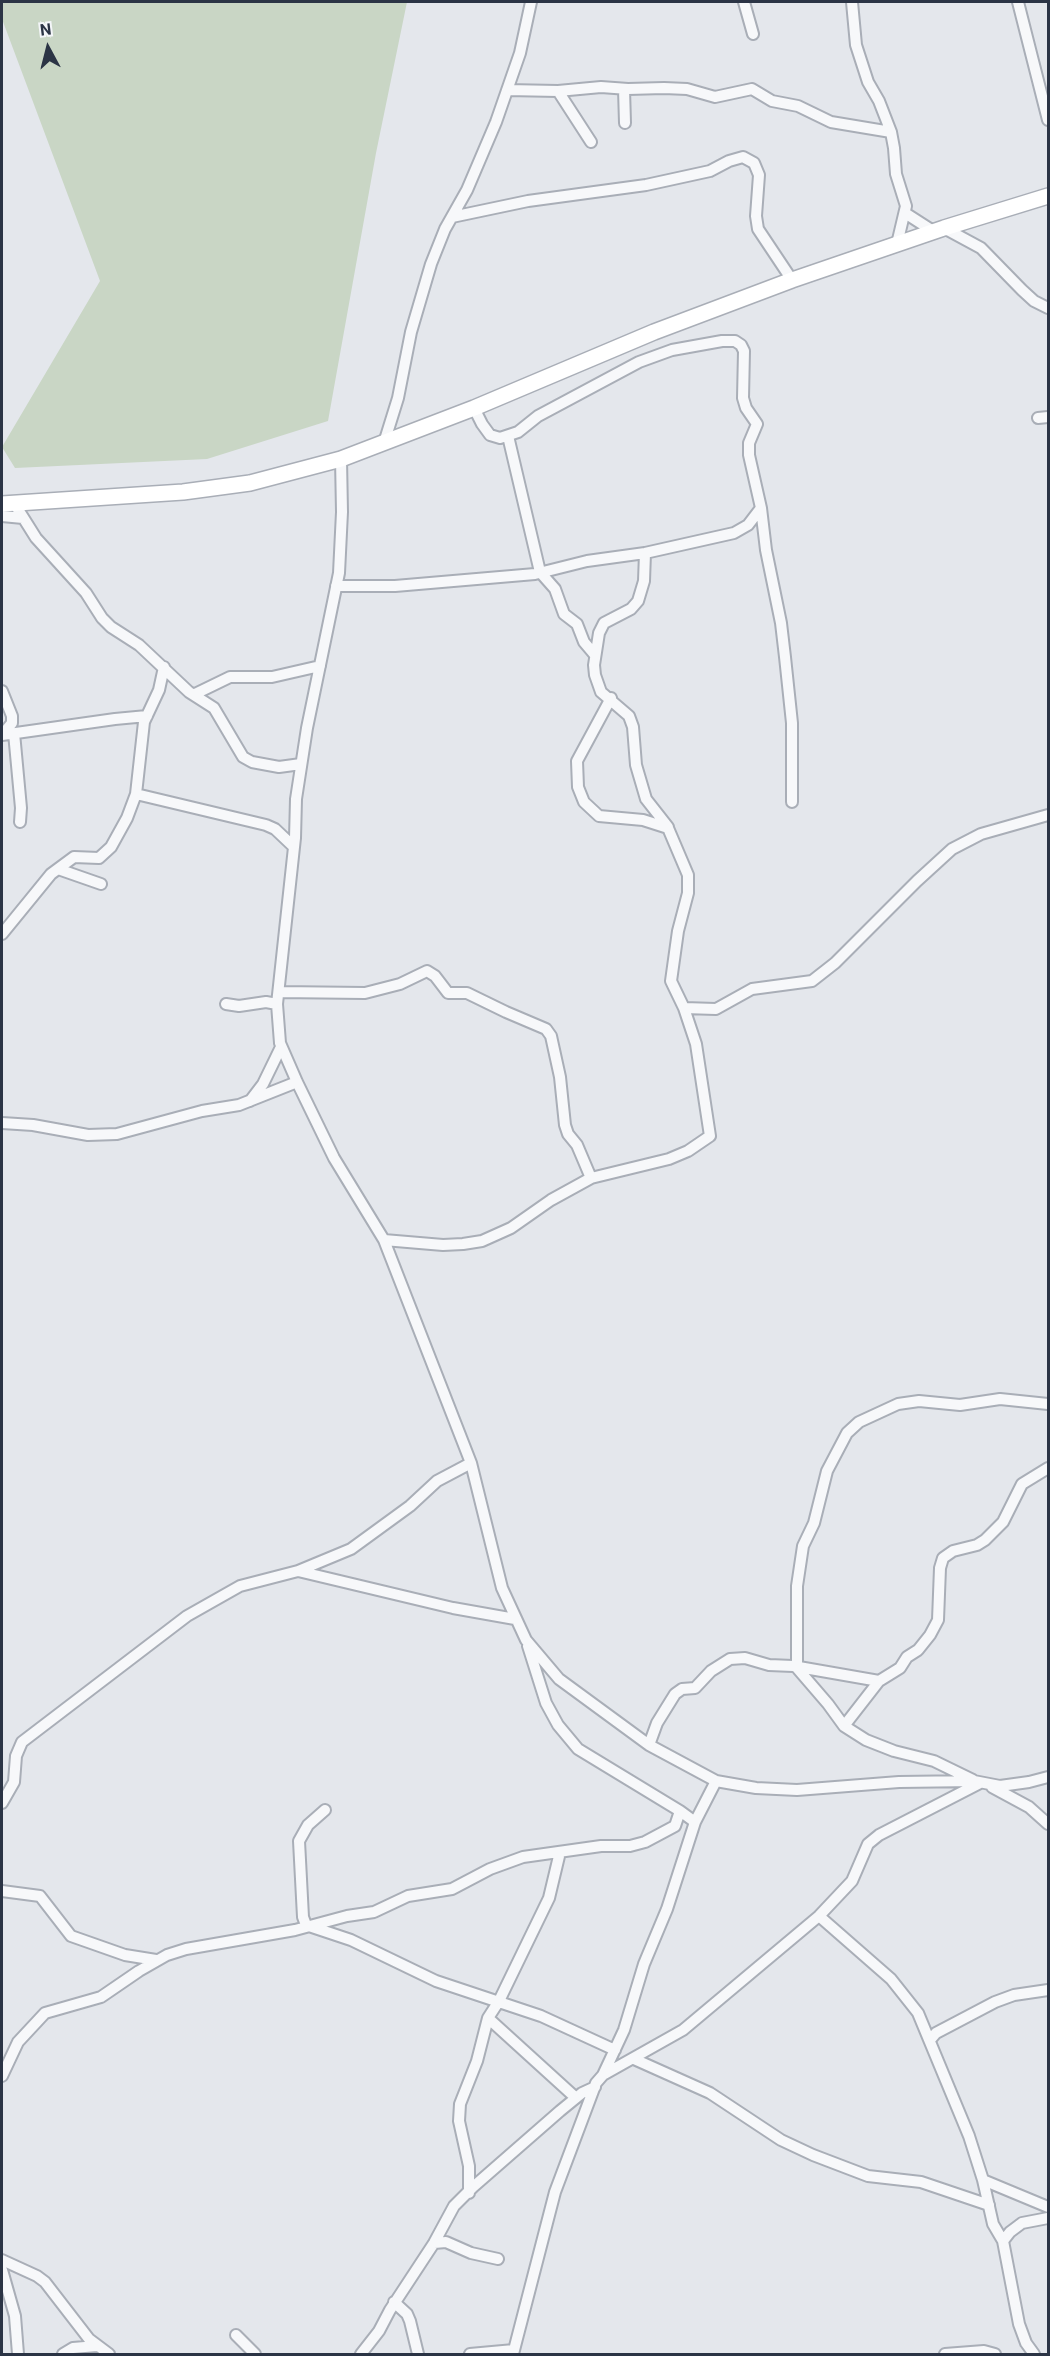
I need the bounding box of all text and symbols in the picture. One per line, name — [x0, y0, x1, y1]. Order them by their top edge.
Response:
north arrow — [18, 18, 78, 78]
text: N — [39, 20, 53, 40]

